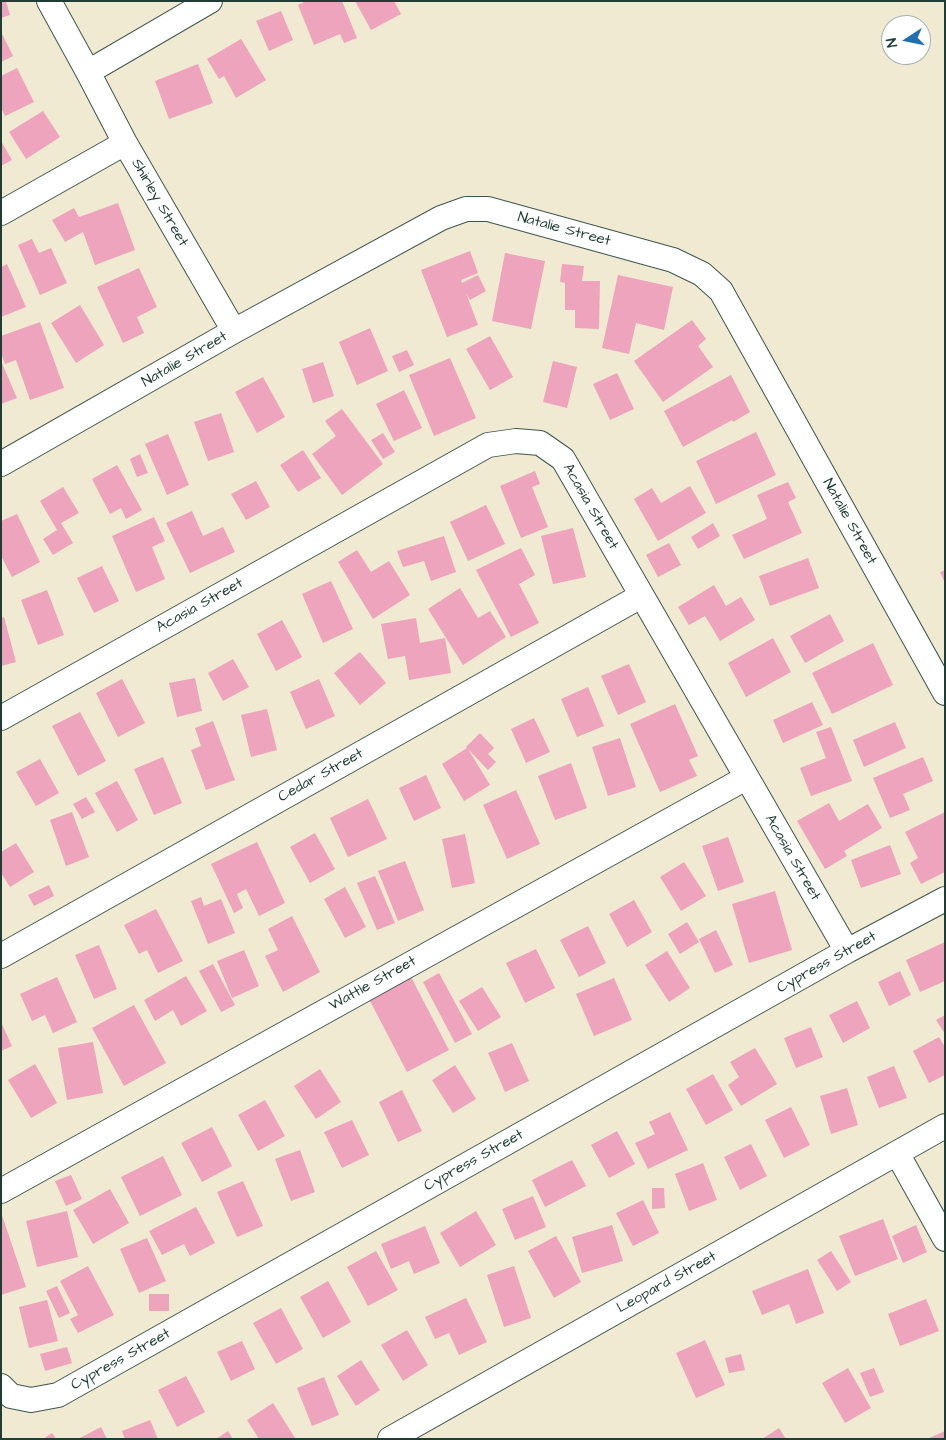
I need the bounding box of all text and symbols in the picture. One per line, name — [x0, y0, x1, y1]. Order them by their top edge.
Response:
north arrow — [881, 15, 931, 65]
text: N — [882, 36, 903, 49]
street label: Shirley Street — [127, 156, 191, 250]
street label: Natalie Street — [515, 209, 613, 251]
street label: Natalie Street — [139, 328, 231, 392]
street label: Acasia Street — [558, 461, 622, 553]
street label: Natalie Street — [818, 476, 880, 568]
street label: Acasia Street — [153, 575, 247, 637]
street label: Cedar Street — [275, 745, 367, 807]
street label: Acasia Street — [760, 812, 824, 904]
street label: Cypress Street — [774, 928, 880, 998]
street label: Wattle Street — [326, 953, 420, 1015]
street label: Cypress Street — [421, 1126, 527, 1196]
street label: Leopard Street — [614, 1248, 720, 1318]
street label: Cypress Street — [68, 1325, 174, 1395]

